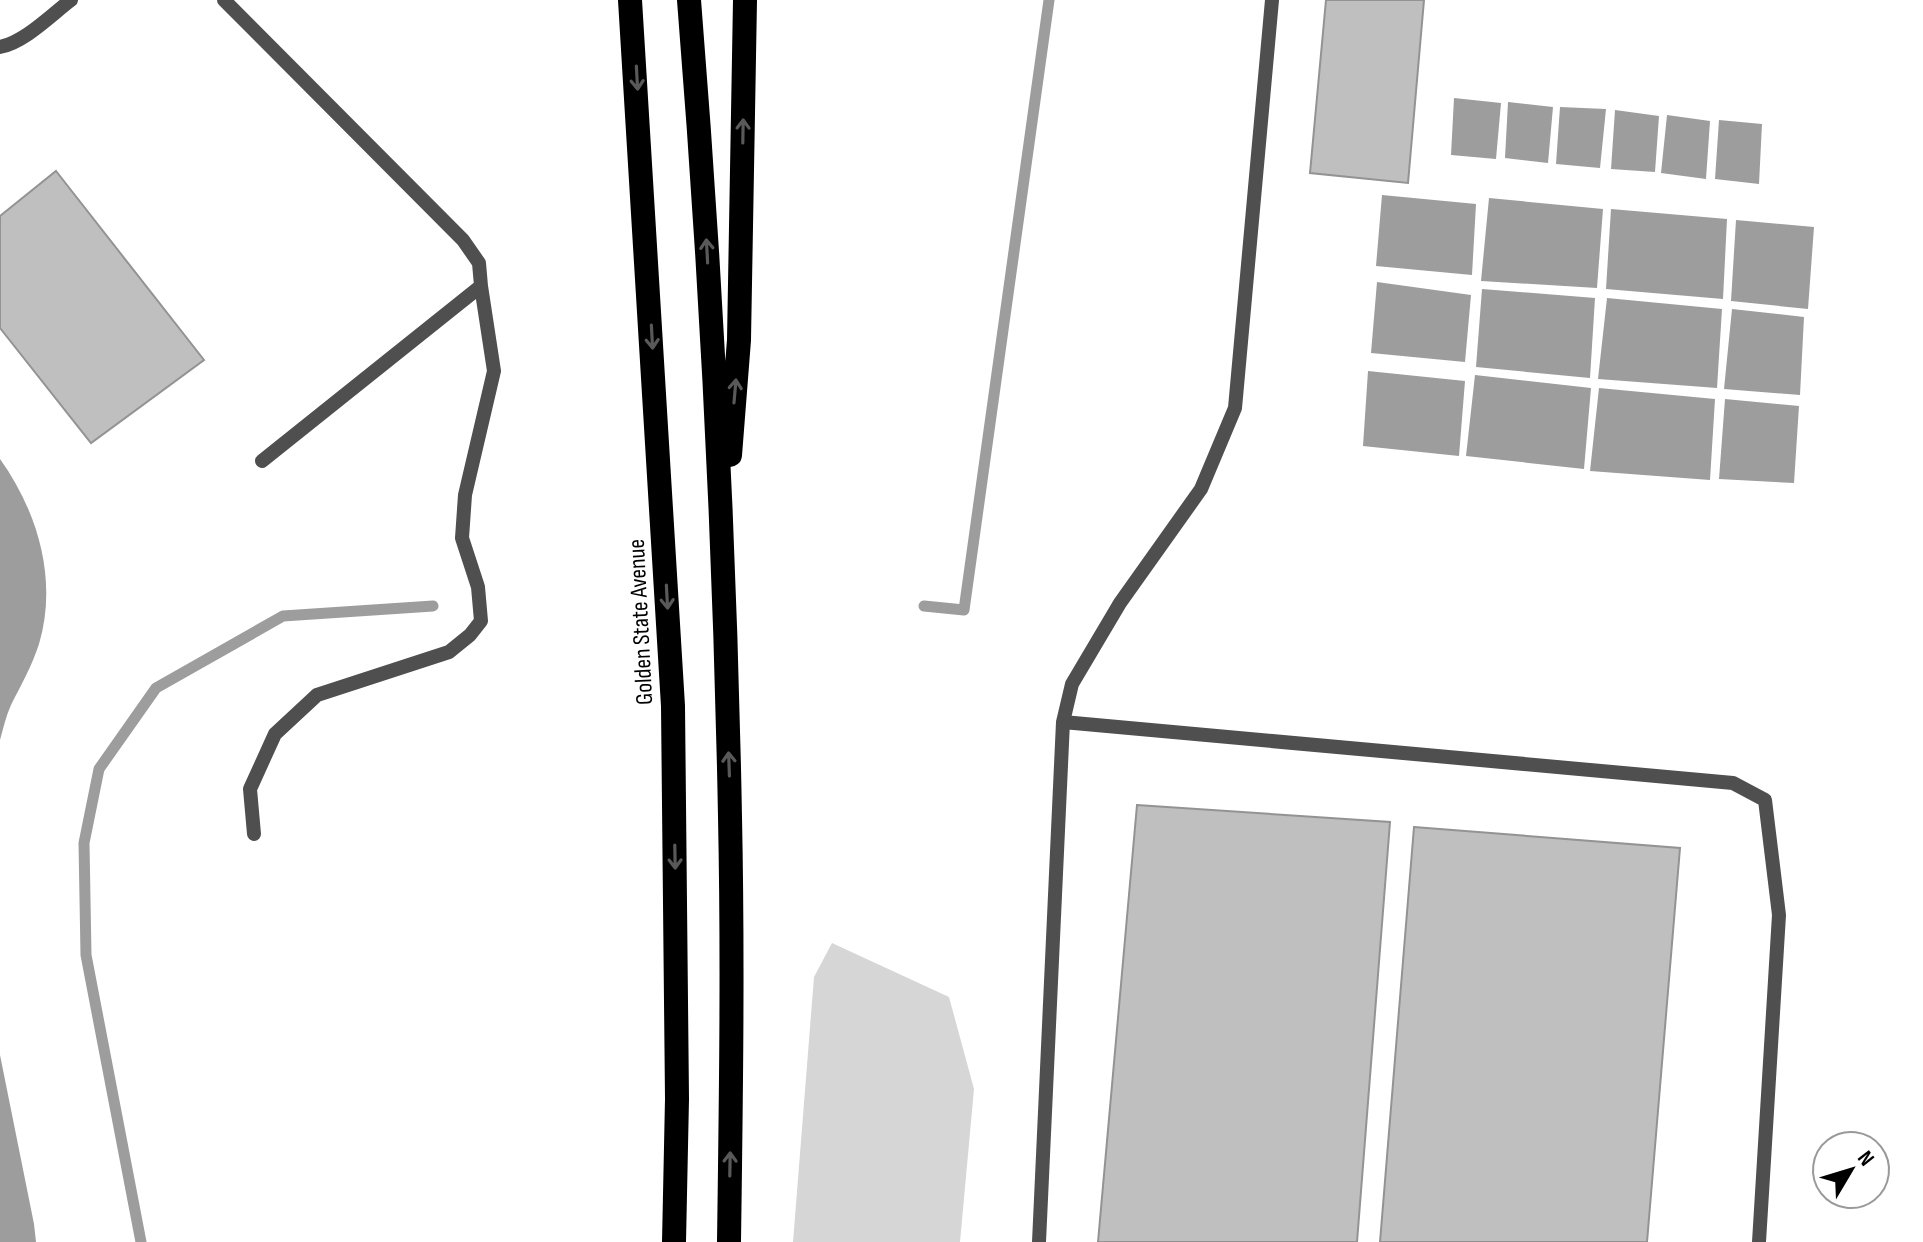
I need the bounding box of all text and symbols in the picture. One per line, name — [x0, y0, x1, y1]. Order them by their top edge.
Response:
one-way arrow — [629, 64, 644, 91]
one-way arrow — [735, 119, 750, 145]
one-way arrow — [699, 238, 714, 265]
one-way arrow — [645, 323, 660, 350]
one-way arrow — [728, 378, 743, 405]
street label: Golden State Avenue — [622, 538, 659, 706]
one-way arrow — [659, 583, 674, 610]
one-way arrow — [721, 751, 736, 778]
one-way arrow — [667, 843, 682, 870]
north arrow — [1811, 1130, 1891, 1210]
text: N — [1851, 1146, 1880, 1172]
one-way arrow — [722, 1151, 738, 1178]

